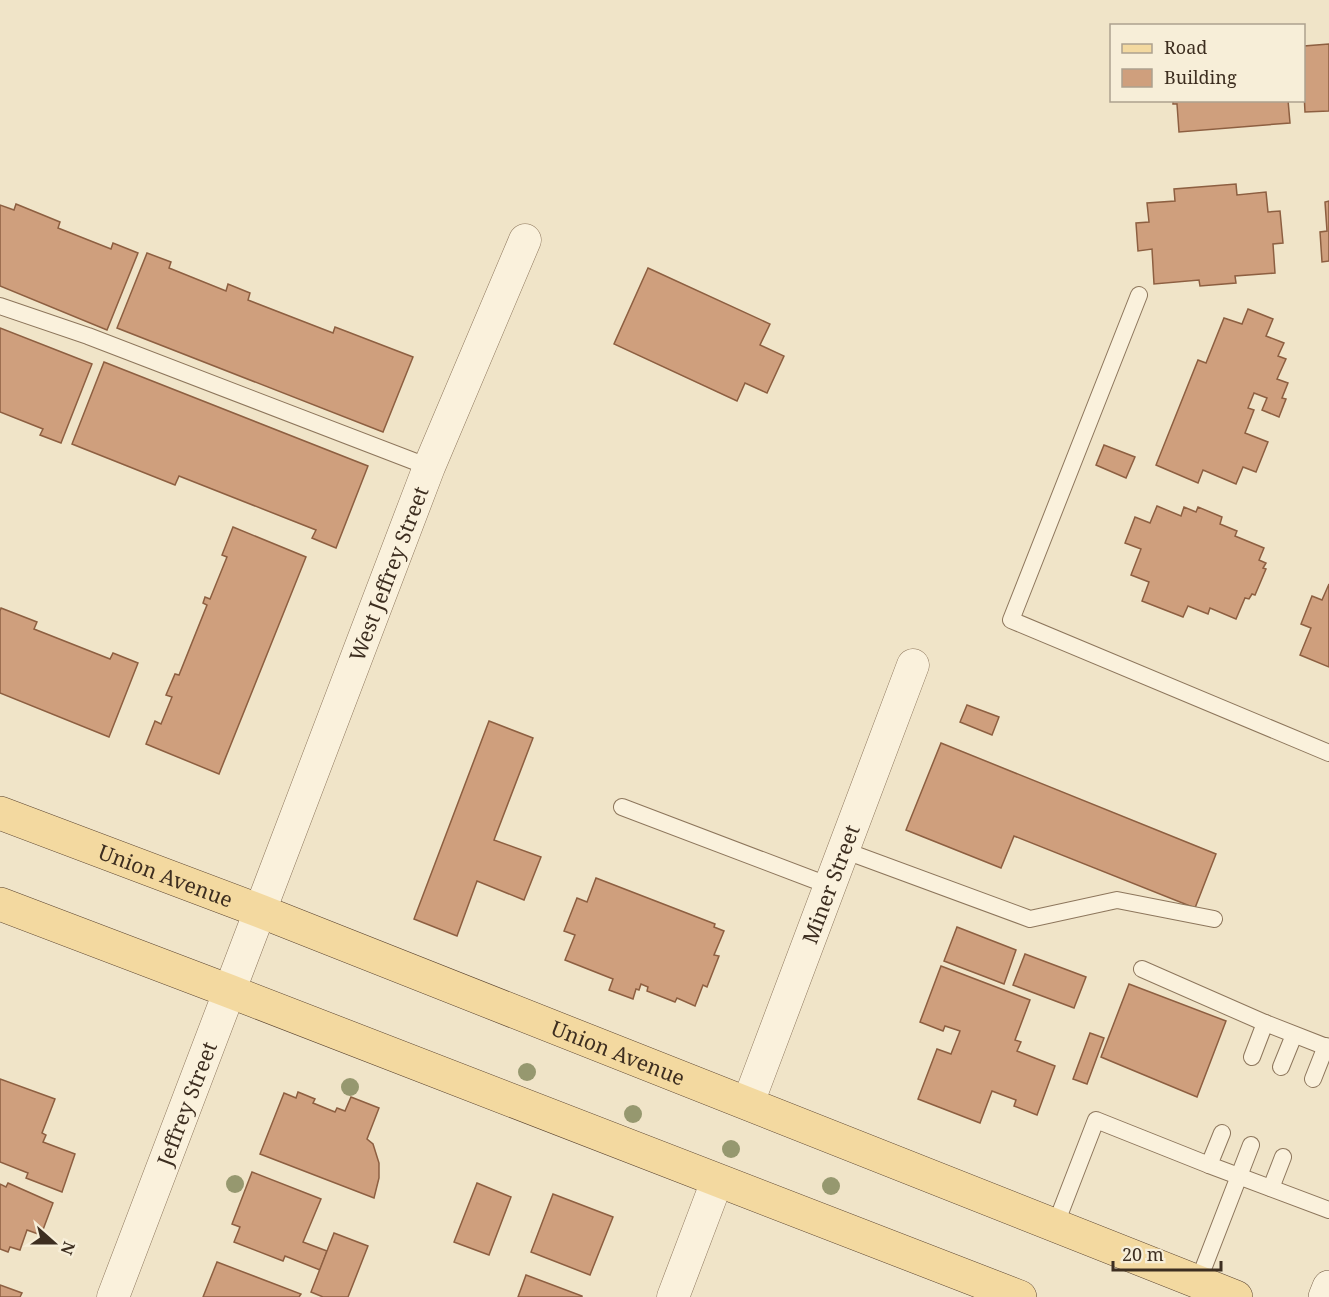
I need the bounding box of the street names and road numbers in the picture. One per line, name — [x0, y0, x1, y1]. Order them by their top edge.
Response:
street label: West Jeffrey Street — [342, 482, 434, 665]
street label: Miner Street — [795, 820, 866, 948]
street label: Union Avenue — [94, 837, 237, 913]
street label: Union Avenue — [547, 1014, 689, 1092]
street label: Jeffrey Street — [150, 1037, 223, 1171]

